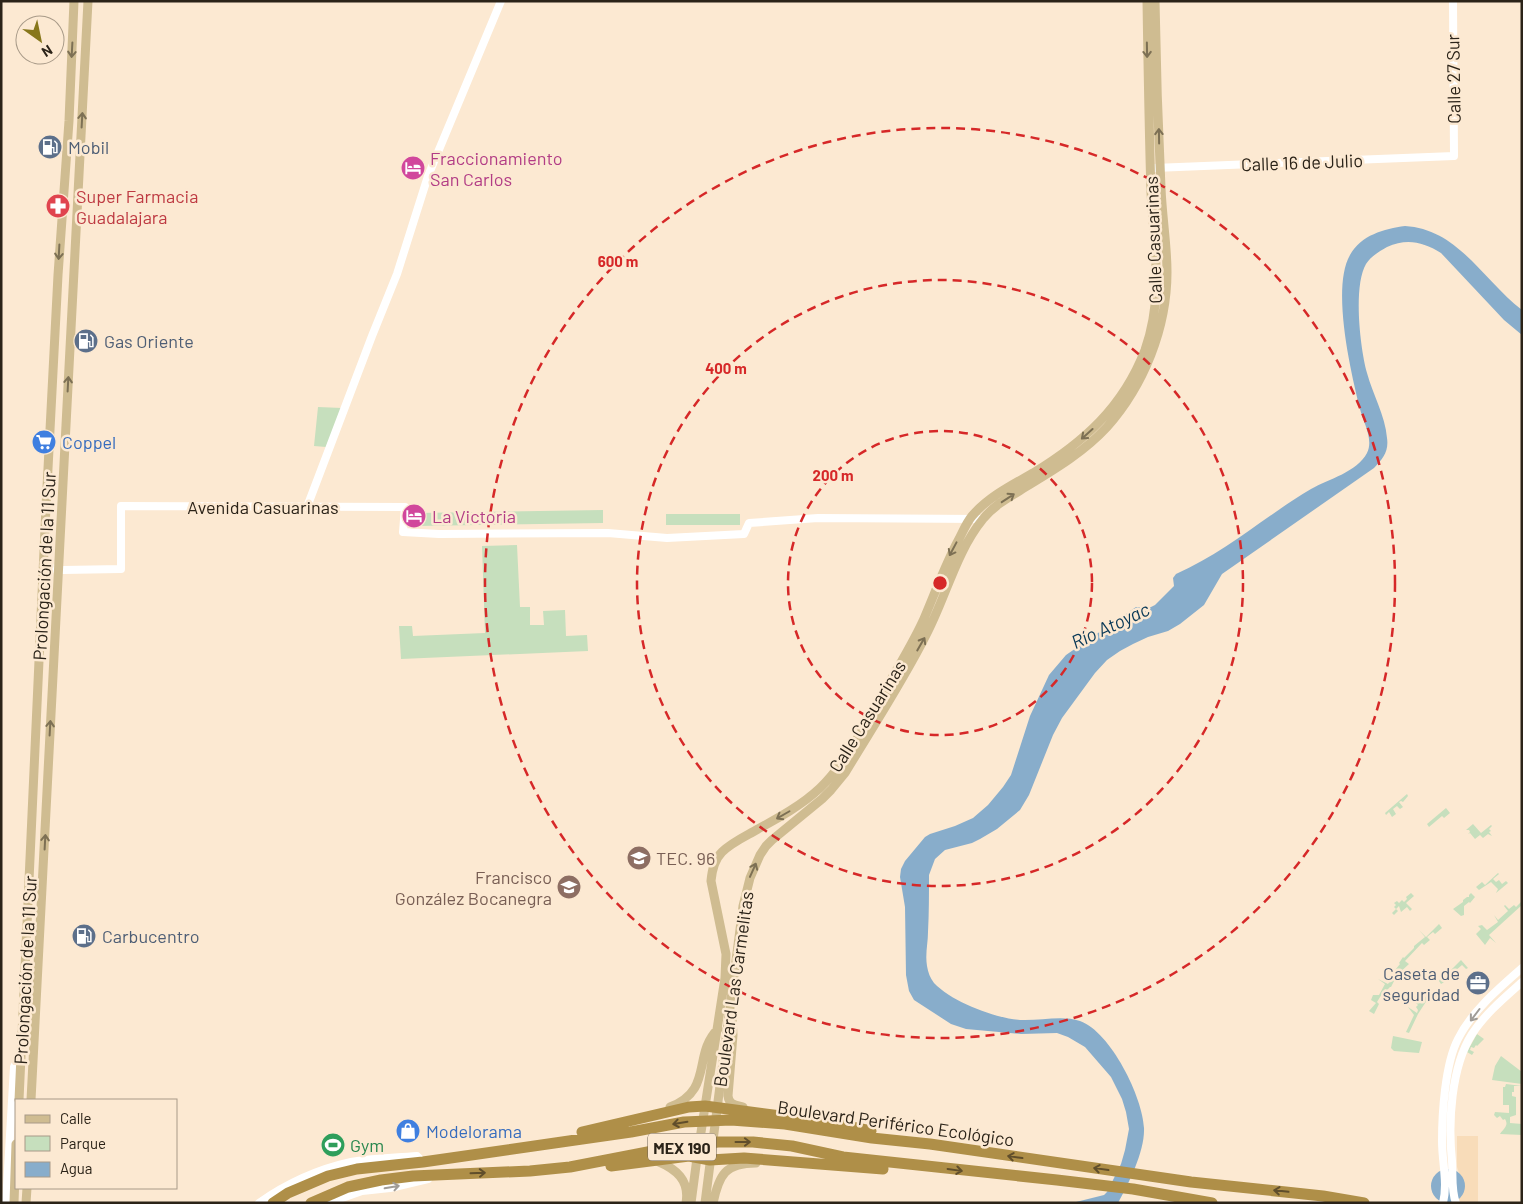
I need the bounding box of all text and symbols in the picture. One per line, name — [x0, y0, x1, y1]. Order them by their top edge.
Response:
north arrow — [15, 15, 65, 65]
street label: Calle 27 Sur — [1441, 33, 1465, 124]
text: N — [39, 42, 56, 61]
one-way arrow — [67, 42, 77, 58]
one-way arrow — [1142, 42, 1152, 58]
one-way arrow — [77, 112, 86, 128]
one-way arrow — [1155, 128, 1164, 144]
fuel station icon: Mobil — [37, 134, 63, 160]
place label: Mobil — [68, 136, 109, 158]
place label: Fraccionamiento San Carlos — [430, 147, 563, 190]
street label: Calle 16 de Julio — [1241, 149, 1363, 175]
hotel icon: Fraccionamiento San Carlos — [400, 155, 426, 181]
street label: Calle Casuarinas — [1140, 176, 1166, 304]
place label: Super Farmacia Guadalajara — [76, 185, 198, 228]
pharmacy icon: Super Farmacia Guadalajara — [45, 193, 71, 219]
one-way arrow — [54, 244, 63, 260]
text: 600 m — [598, 252, 638, 270]
fuel station icon: Gas Oriente — [73, 328, 99, 354]
place label: Gas Oriente — [104, 330, 194, 352]
text: 400 m — [705, 359, 747, 377]
one-way arrow — [63, 377, 72, 393]
one-way arrow — [1081, 428, 1094, 440]
supermarket icon: Coppel — [31, 429, 57, 455]
place label: Coppel — [62, 431, 116, 453]
text: 200 m — [812, 466, 854, 484]
street label: Prolongación de la 11 Sur — [28, 470, 60, 661]
one-way arrow — [1001, 493, 1015, 504]
street label: Avenida Casuarinas — [187, 496, 339, 518]
hotel icon: La Victoria — [401, 503, 427, 529]
place label: La Victoria — [432, 505, 516, 527]
one-way arrow — [948, 542, 958, 556]
centre of rings — [931, 574, 949, 592]
water label: Río Atoyac — [1067, 597, 1153, 653]
one-way arrow — [916, 638, 926, 652]
street label: Calle Casuarinas — [824, 656, 910, 776]
one-way arrow — [46, 721, 55, 737]
one-way arrow — [777, 810, 791, 820]
one-way arrow — [41, 834, 50, 850]
school or university icon: TEC. 96 — [626, 845, 652, 871]
place label: TEC. 96 — [656, 847, 715, 869]
one-way arrow — [750, 863, 759, 878]
place label: Francisco González Bocanegra — [395, 866, 552, 909]
street label: Prolongación de la 11 Sur — [9, 874, 41, 1065]
school or university icon: Francisco González Bocanegra — [556, 874, 582, 900]
street label: Boulevard Las Carmelitas — [708, 890, 758, 1088]
fuel station icon: Carbucentro — [71, 923, 97, 949]
place label: Carbucentro — [102, 925, 199, 947]
place label: Caseta de seguridad — [1382, 962, 1460, 1005]
office icon: Caseta de seguridad — [1465, 970, 1491, 996]
one-way arrow — [1470, 1008, 1480, 1022]
street label: Boulevard Periférico Ecológico — [776, 1095, 1016, 1151]
legend — [15, 1099, 178, 1189]
text: Calle — [60, 1109, 92, 1127]
shop icon: Modelorama — [395, 1118, 421, 1144]
one-way arrow — [672, 1119, 688, 1129]
place label: Modelorama — [426, 1120, 522, 1142]
sports icon: Gym — [320, 1132, 346, 1158]
text: Parque — [60, 1134, 106, 1152]
place label: Gym — [350, 1134, 384, 1156]
road number: MEX 190 — [648, 1134, 716, 1160]
one-way arrow — [734, 1137, 750, 1147]
one-way arrow — [1007, 1151, 1023, 1161]
text: Agua — [60, 1159, 93, 1177]
one-way arrow — [1093, 1164, 1109, 1174]
one-way arrow — [947, 1165, 963, 1175]
one-way arrow — [469, 1168, 485, 1177]
one-way arrow — [384, 1181, 400, 1191]
one-way arrow — [1273, 1186, 1289, 1196]

